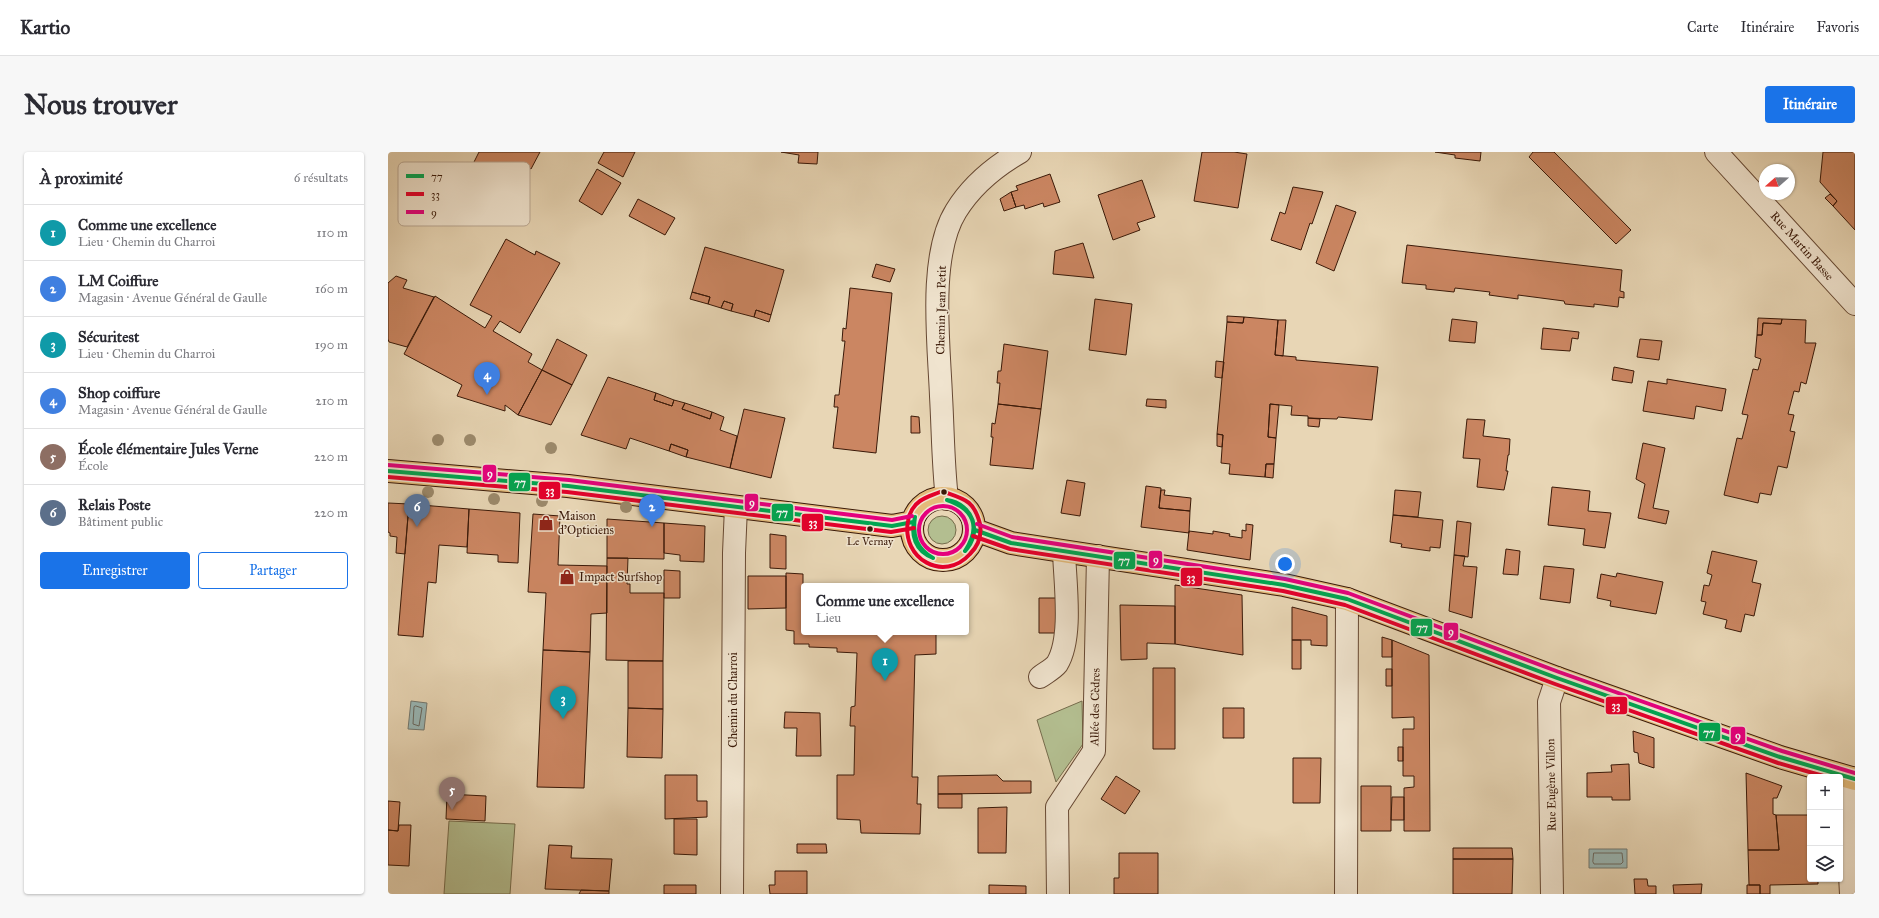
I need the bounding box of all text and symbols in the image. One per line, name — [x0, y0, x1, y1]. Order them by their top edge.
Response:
text: Kartio — [20, 16, 70, 39]
text: Carte — [1687, 19, 1719, 36]
text: Itinéraire — [1741, 19, 1794, 36]
text: Favoris — [1816, 19, 1859, 36]
button: Itinéraire — [1765, 86, 1855, 123]
text: Nous trouver — [24, 87, 177, 122]
legend — [398, 162, 530, 226]
north arrow — [1759, 164, 1795, 200]
text: À proximité — [40, 168, 123, 189]
text: 6 résultats — [294, 170, 348, 186]
text: 77 — [431, 170, 443, 183]
text: 33 — [431, 188, 440, 201]
text: 9 — [431, 206, 437, 219]
street label: Rue Martin Basse — [1767, 209, 1837, 283]
text: Comme une excellence — [78, 216, 216, 234]
text: 1 — [50, 225, 56, 241]
text: 110 m — [316, 225, 348, 241]
text: Lieu · Chemin du Charroi — [78, 234, 215, 250]
street label: Chemin Jean Petit — [933, 264, 950, 355]
text: LM Coiffure — [78, 272, 159, 290]
text: 2 — [50, 281, 56, 297]
text: 160 m — [315, 281, 348, 297]
text: Magasin · Avenue Général de Gaulle — [78, 290, 267, 306]
text: Sécuritest — [78, 328, 139, 346]
text: 3 — [50, 337, 56, 353]
text: 190 m — [315, 337, 348, 353]
text: Lieu · Chemin du Charroi — [78, 346, 215, 362]
pin: 4 — [474, 362, 500, 395]
text: Shop coiffure — [78, 384, 160, 402]
text: 4 — [49, 393, 57, 409]
text: 210 m — [315, 393, 348, 409]
text: Magasin · Avenue Général de Gaulle — [78, 402, 267, 418]
text: École élémentaire Jules Verne — [78, 440, 259, 458]
text: 5 — [50, 449, 56, 465]
text: 220 m — [314, 449, 348, 465]
text: École — [78, 458, 108, 474]
line badge: 9 — [482, 464, 497, 483]
text: 9 — [487, 467, 493, 481]
line badge: 77 — [508, 472, 531, 492]
text: 77 — [514, 476, 526, 489]
line badge: 33 — [538, 481, 561, 500]
text: 33 — [546, 484, 554, 498]
unlabelled marker — [939, 487, 949, 497]
line badge: 9 — [744, 493, 759, 512]
pin: 6 — [404, 494, 430, 527]
pin: 2 — [639, 494, 665, 527]
text: Relais Poste — [78, 496, 151, 514]
text: 9 — [749, 496, 755, 510]
line badge: 77 — [771, 503, 794, 522]
text: 6 — [50, 505, 56, 521]
text: 220 m — [314, 505, 348, 521]
text: 77 — [776, 506, 788, 519]
place label: Maison d'Opticiens — [558, 509, 614, 537]
line badge: 33 — [801, 513, 824, 532]
text: Bâtiment public — [78, 514, 163, 530]
shop icon: Maison d'Opticiens — [537, 514, 555, 532]
text: 33 — [809, 516, 817, 530]
marker: Le Vernay — [865, 524, 875, 534]
place label: Le Vernay — [847, 535, 894, 548]
line badge: 9 — [1148, 550, 1163, 569]
line badge: 77 — [1113, 551, 1136, 570]
button: Enregistrer — [40, 552, 190, 589]
button: Partager — [198, 552, 348, 589]
text: 9 — [1153, 553, 1159, 567]
text: 77 — [1118, 554, 1130, 567]
your location — [1275, 554, 1295, 574]
line badge: 33 — [1180, 567, 1203, 587]
shop icon: Impact Surfshop — [558, 568, 576, 586]
place label: Impact Surfshop — [579, 570, 662, 584]
text: 33 — [1187, 571, 1195, 585]
popup — [801, 583, 969, 635]
text: Comme une excellence — [816, 592, 954, 610]
text: Lieu — [816, 610, 841, 626]
line badge: 77 — [1410, 618, 1433, 637]
text: 77 — [1416, 621, 1428, 634]
line badge: 9 — [1443, 622, 1459, 641]
text: 9 — [1448, 625, 1454, 639]
pin: 1 — [872, 648, 898, 681]
street label: Chemin du Charroi — [726, 652, 740, 748]
street label: Allée des Cèdres — [1087, 668, 1103, 747]
pin: 3 — [550, 686, 576, 719]
line badge: 33 — [1605, 696, 1628, 715]
text: 33 — [1612, 699, 1620, 713]
line badge: 77 — [1698, 722, 1721, 742]
text: 77 — [1703, 726, 1715, 739]
line badge: 9 — [1730, 726, 1746, 745]
text: 9 — [1735, 729, 1741, 743]
street label: Rue Eugène Villon — [1543, 738, 1560, 831]
map controls — [1807, 774, 1843, 882]
button: + — [1807, 774, 1843, 810]
pin: 5 — [439, 777, 465, 810]
button: − — [1807, 810, 1843, 846]
button: layers — [1807, 846, 1843, 882]

